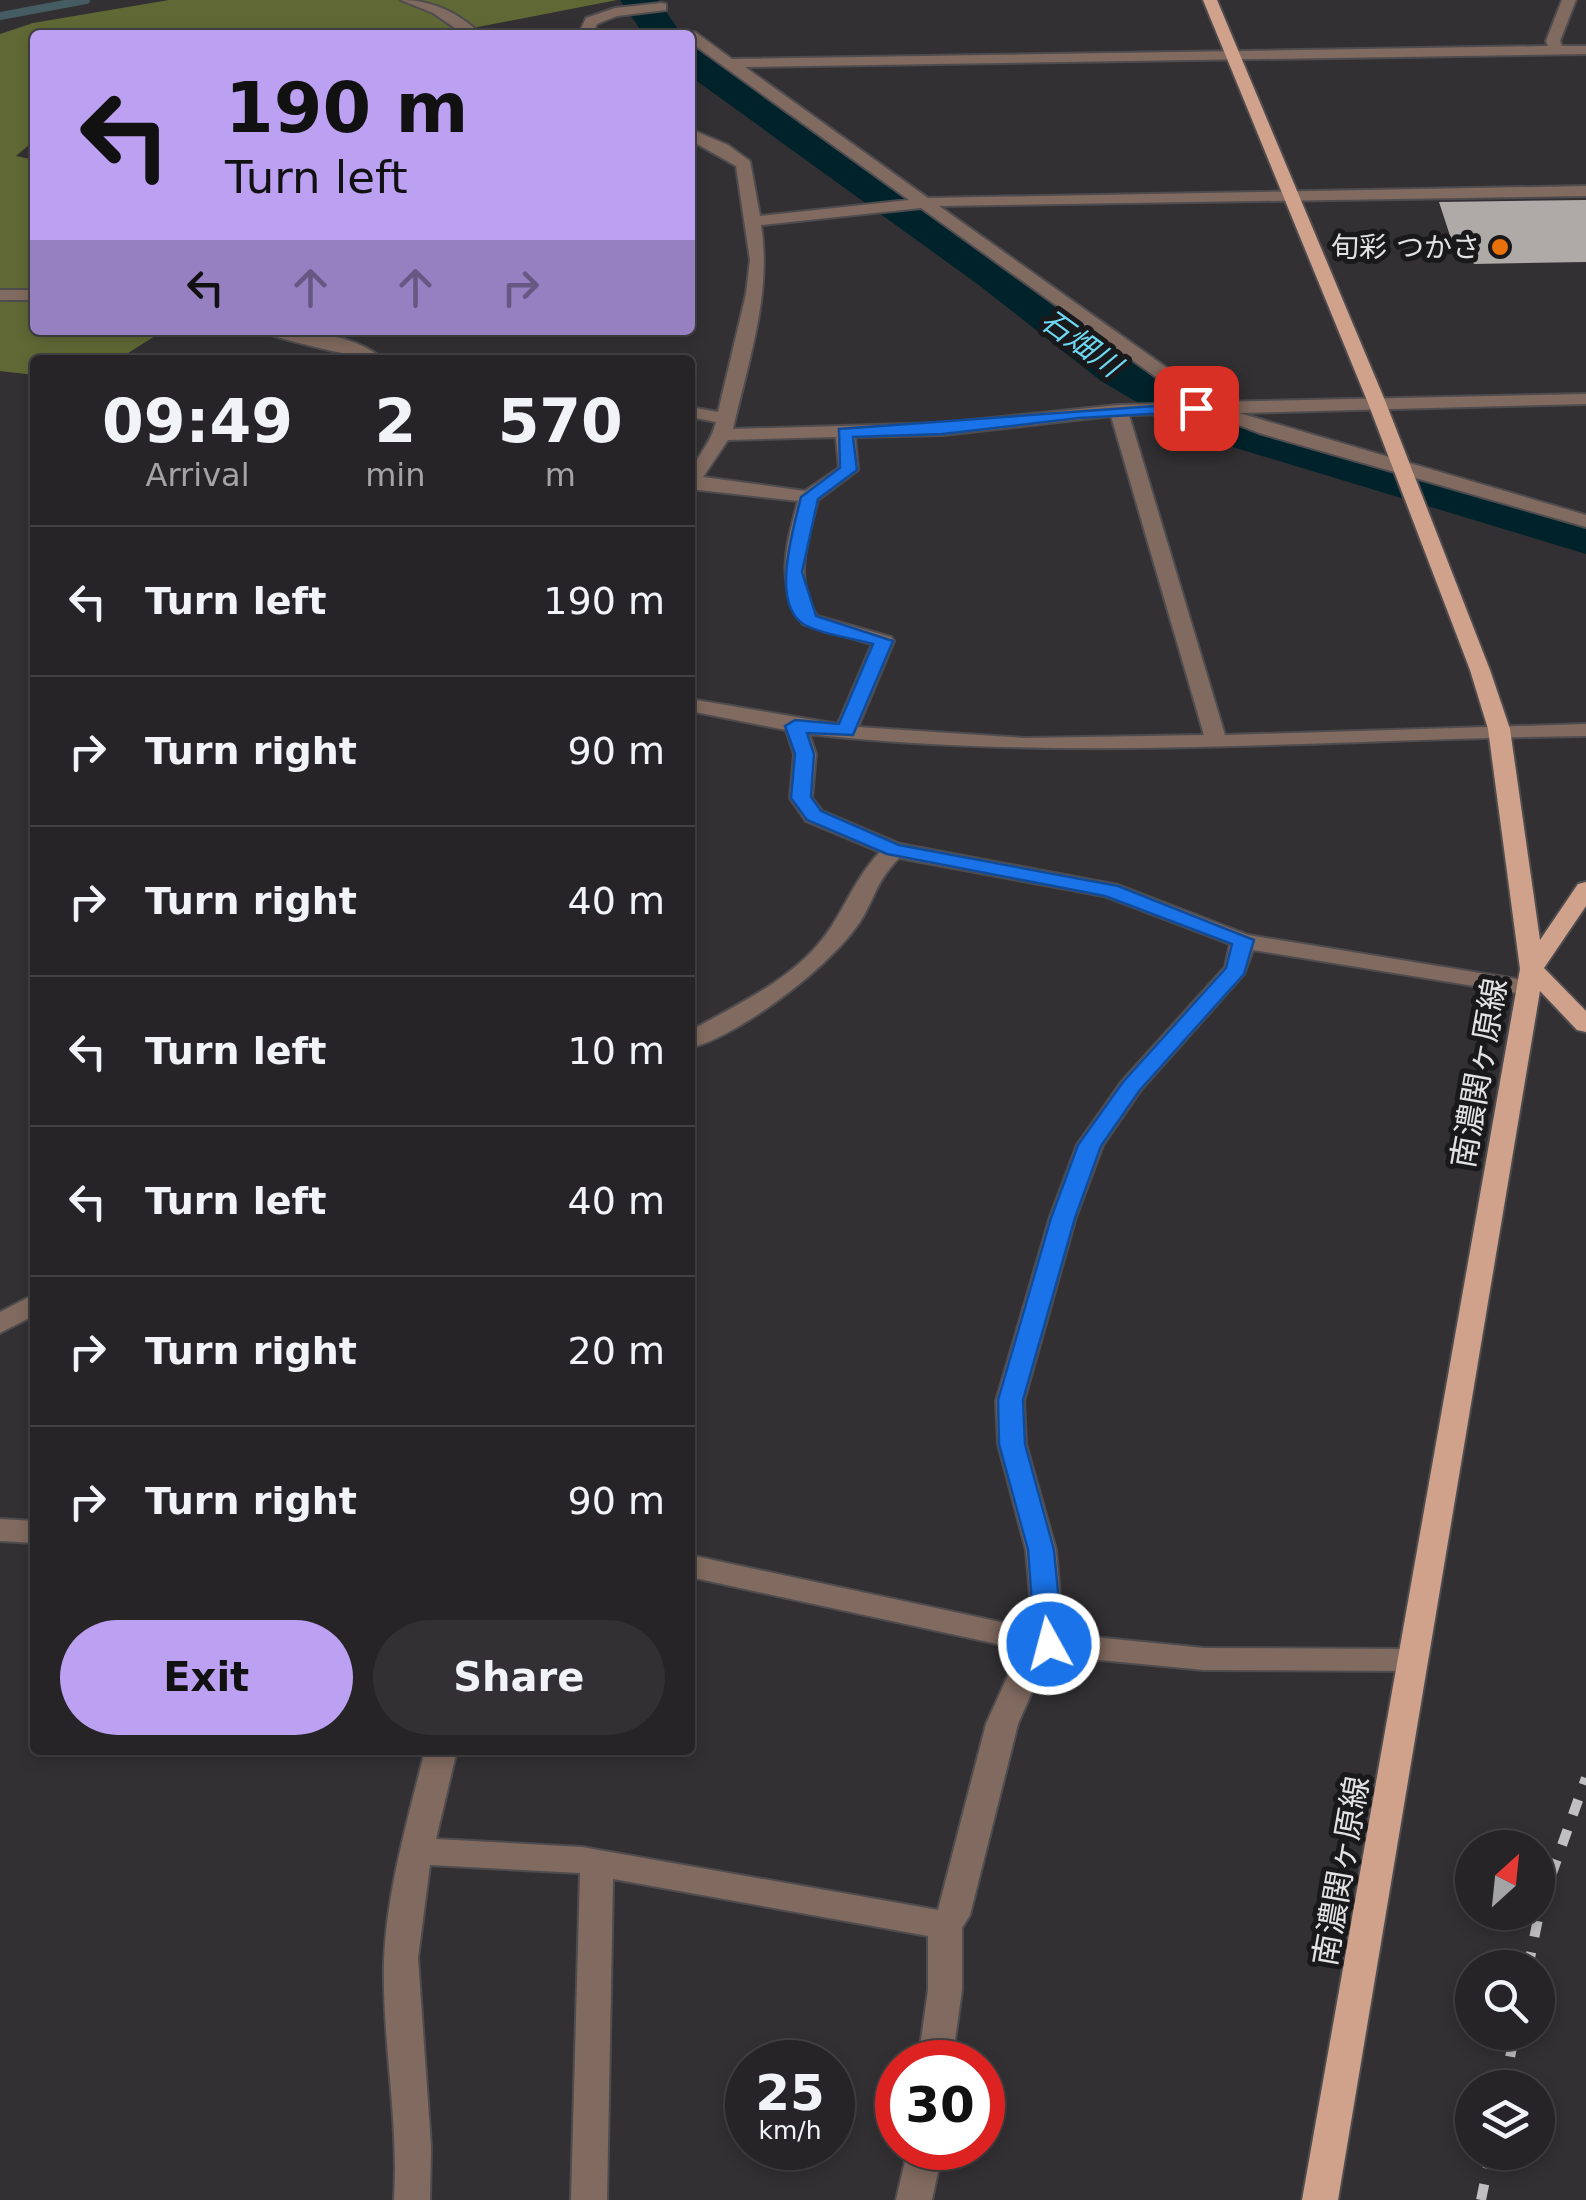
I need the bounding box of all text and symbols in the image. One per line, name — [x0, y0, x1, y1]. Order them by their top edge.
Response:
text: 190 m — [225, 67, 468, 149]
icon: left — [60, 70, 190, 200]
text: Turn left — [225, 151, 408, 204]
place label: 旬彩 つかさ — [1331, 231, 1480, 264]
marker: 旬彩 つかさ — [1489, 236, 1511, 258]
icon: left — [178, 260, 233, 315]
icon: ahead — [283, 260, 338, 315]
icon: ahead — [388, 260, 443, 315]
icon: right — [493, 260, 548, 315]
water label: 石畑川 — [1034, 302, 1130, 385]
pin — [1154, 366, 1239, 451]
icon: arrive — [1169, 381, 1224, 436]
text: 09:49 — [102, 386, 293, 456]
text: 2 — [374, 386, 416, 456]
text: 570 — [498, 386, 623, 456]
text: Arrival — [146, 456, 250, 494]
text: min — [365, 456, 426, 494]
text: m — [545, 456, 576, 494]
icon: left — [60, 574, 115, 629]
text: Turn left — [145, 579, 326, 623]
text: 190 m — [543, 579, 665, 623]
icon: right — [60, 724, 115, 779]
text: Turn right — [145, 729, 357, 773]
text: 90 m — [568, 729, 665, 773]
icon: right — [60, 874, 115, 929]
text: Turn right — [145, 879, 357, 923]
text: 40 m — [568, 879, 665, 923]
street label: 南濃関ヶ原線 — [1444, 975, 1514, 1171]
icon: left — [60, 1024, 115, 1079]
text: Turn left — [145, 1029, 326, 1073]
text: 10 m — [568, 1029, 665, 1073]
icon: left — [60, 1174, 115, 1229]
text: Turn left — [145, 1179, 326, 1223]
text: 40 m — [568, 1179, 665, 1223]
icon: right — [60, 1324, 115, 1379]
text: Turn right — [145, 1329, 357, 1373]
text: 20 m — [568, 1329, 665, 1373]
icon: right — [60, 1474, 115, 1529]
text: Turn right — [145, 1479, 357, 1523]
text: 90 m — [568, 1479, 665, 1523]
position arrow — [997, 1592, 1101, 1696]
button: Exit — [60, 1620, 353, 1735]
button: Share — [373, 1620, 665, 1735]
street label: 南濃関ヶ原線 — [1306, 1773, 1376, 1969]
north arrow — [1455, 1830, 1555, 1930]
map controls — [1455, 1830, 1555, 2170]
button: search — [1455, 1950, 1555, 2050]
speed limit sign: 30 — [875, 2040, 1005, 2170]
text: 25 — [755, 2064, 825, 2122]
button: layers — [1455, 2070, 1555, 2170]
text: km/h — [758, 2116, 822, 2145]

